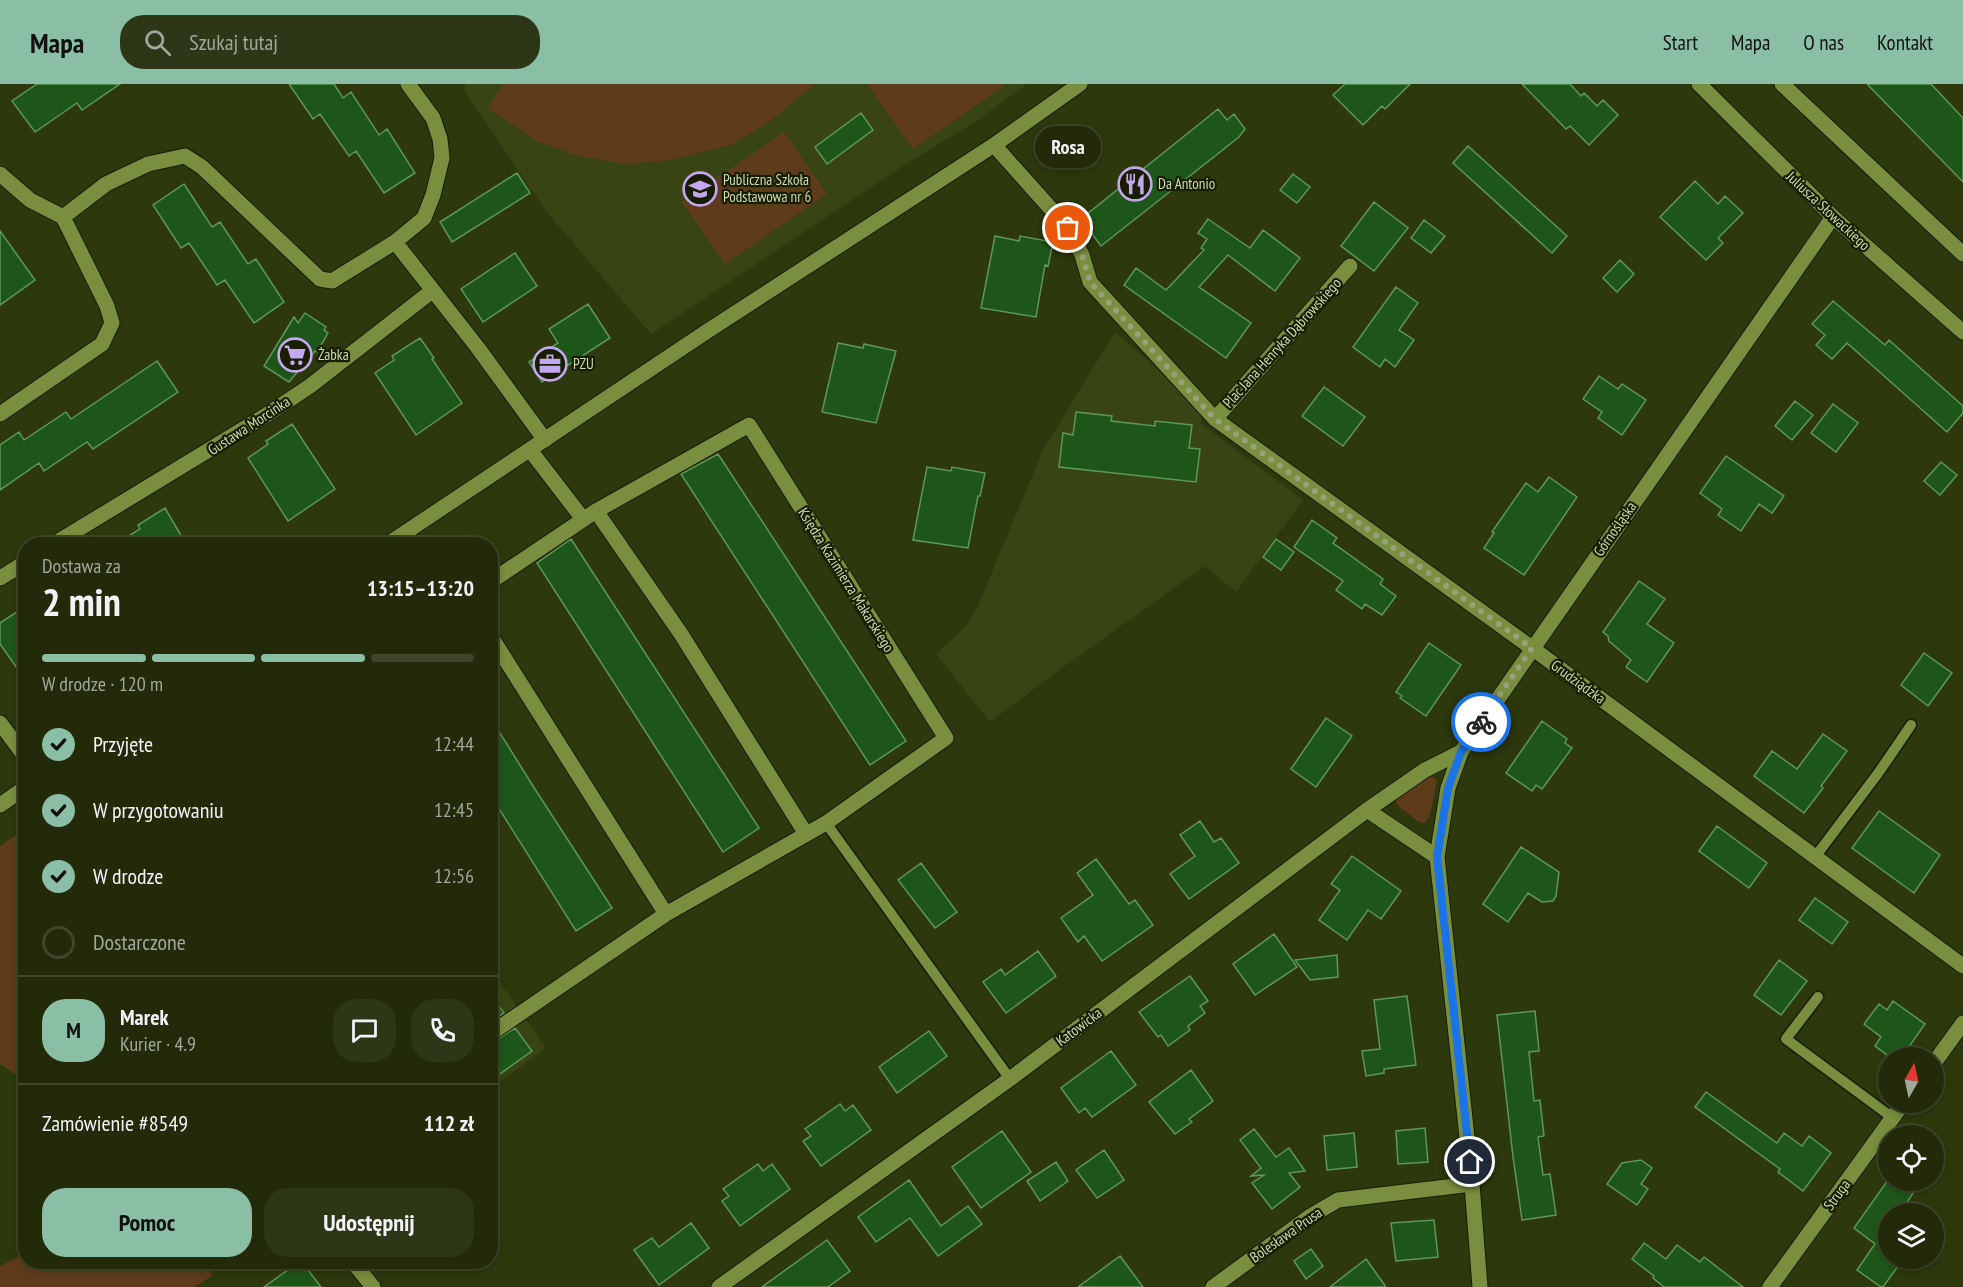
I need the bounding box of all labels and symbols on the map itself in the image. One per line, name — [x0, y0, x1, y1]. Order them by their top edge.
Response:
callout: Rosa — [1035, 126, 1101, 168]
restaurant icon: Da Antonio — [1117, 166, 1153, 202]
street label: Juliusza Słowackiego — [1782, 166, 1874, 254]
place label: Publiczna Szkoła Podstawowa nr 6 — [723, 170, 811, 206]
school or university icon: Publiczna Szkoła Podstawowa nr 6 — [682, 171, 718, 207]
place label: Da Antonio — [1158, 174, 1215, 193]
pin — [1042, 202, 1093, 253]
street label: Plac Jana Henryka Dąbrowskiego — [1218, 274, 1345, 412]
supermarket icon: Żabka — [277, 337, 313, 373]
place label: Żabka — [318, 345, 349, 364]
office icon: PZU — [532, 346, 568, 382]
place label: PZU — [573, 354, 594, 373]
street label: Gustawa Morcinka — [204, 392, 293, 459]
street label: Górnośląska — [1589, 498, 1640, 560]
street label: Księdza Kazimierza Makarskiego — [794, 504, 899, 656]
street label: Grudziądzka — [1547, 655, 1609, 708]
courier — [1451, 692, 1511, 752]
street label: Katowicka — [1052, 1003, 1105, 1050]
north arrow — [1878, 1047, 1944, 1113]
pin — [1444, 1136, 1495, 1187]
street label: Struga — [1819, 1176, 1854, 1214]
street label: Bolesława Prusa — [1246, 1203, 1326, 1266]

